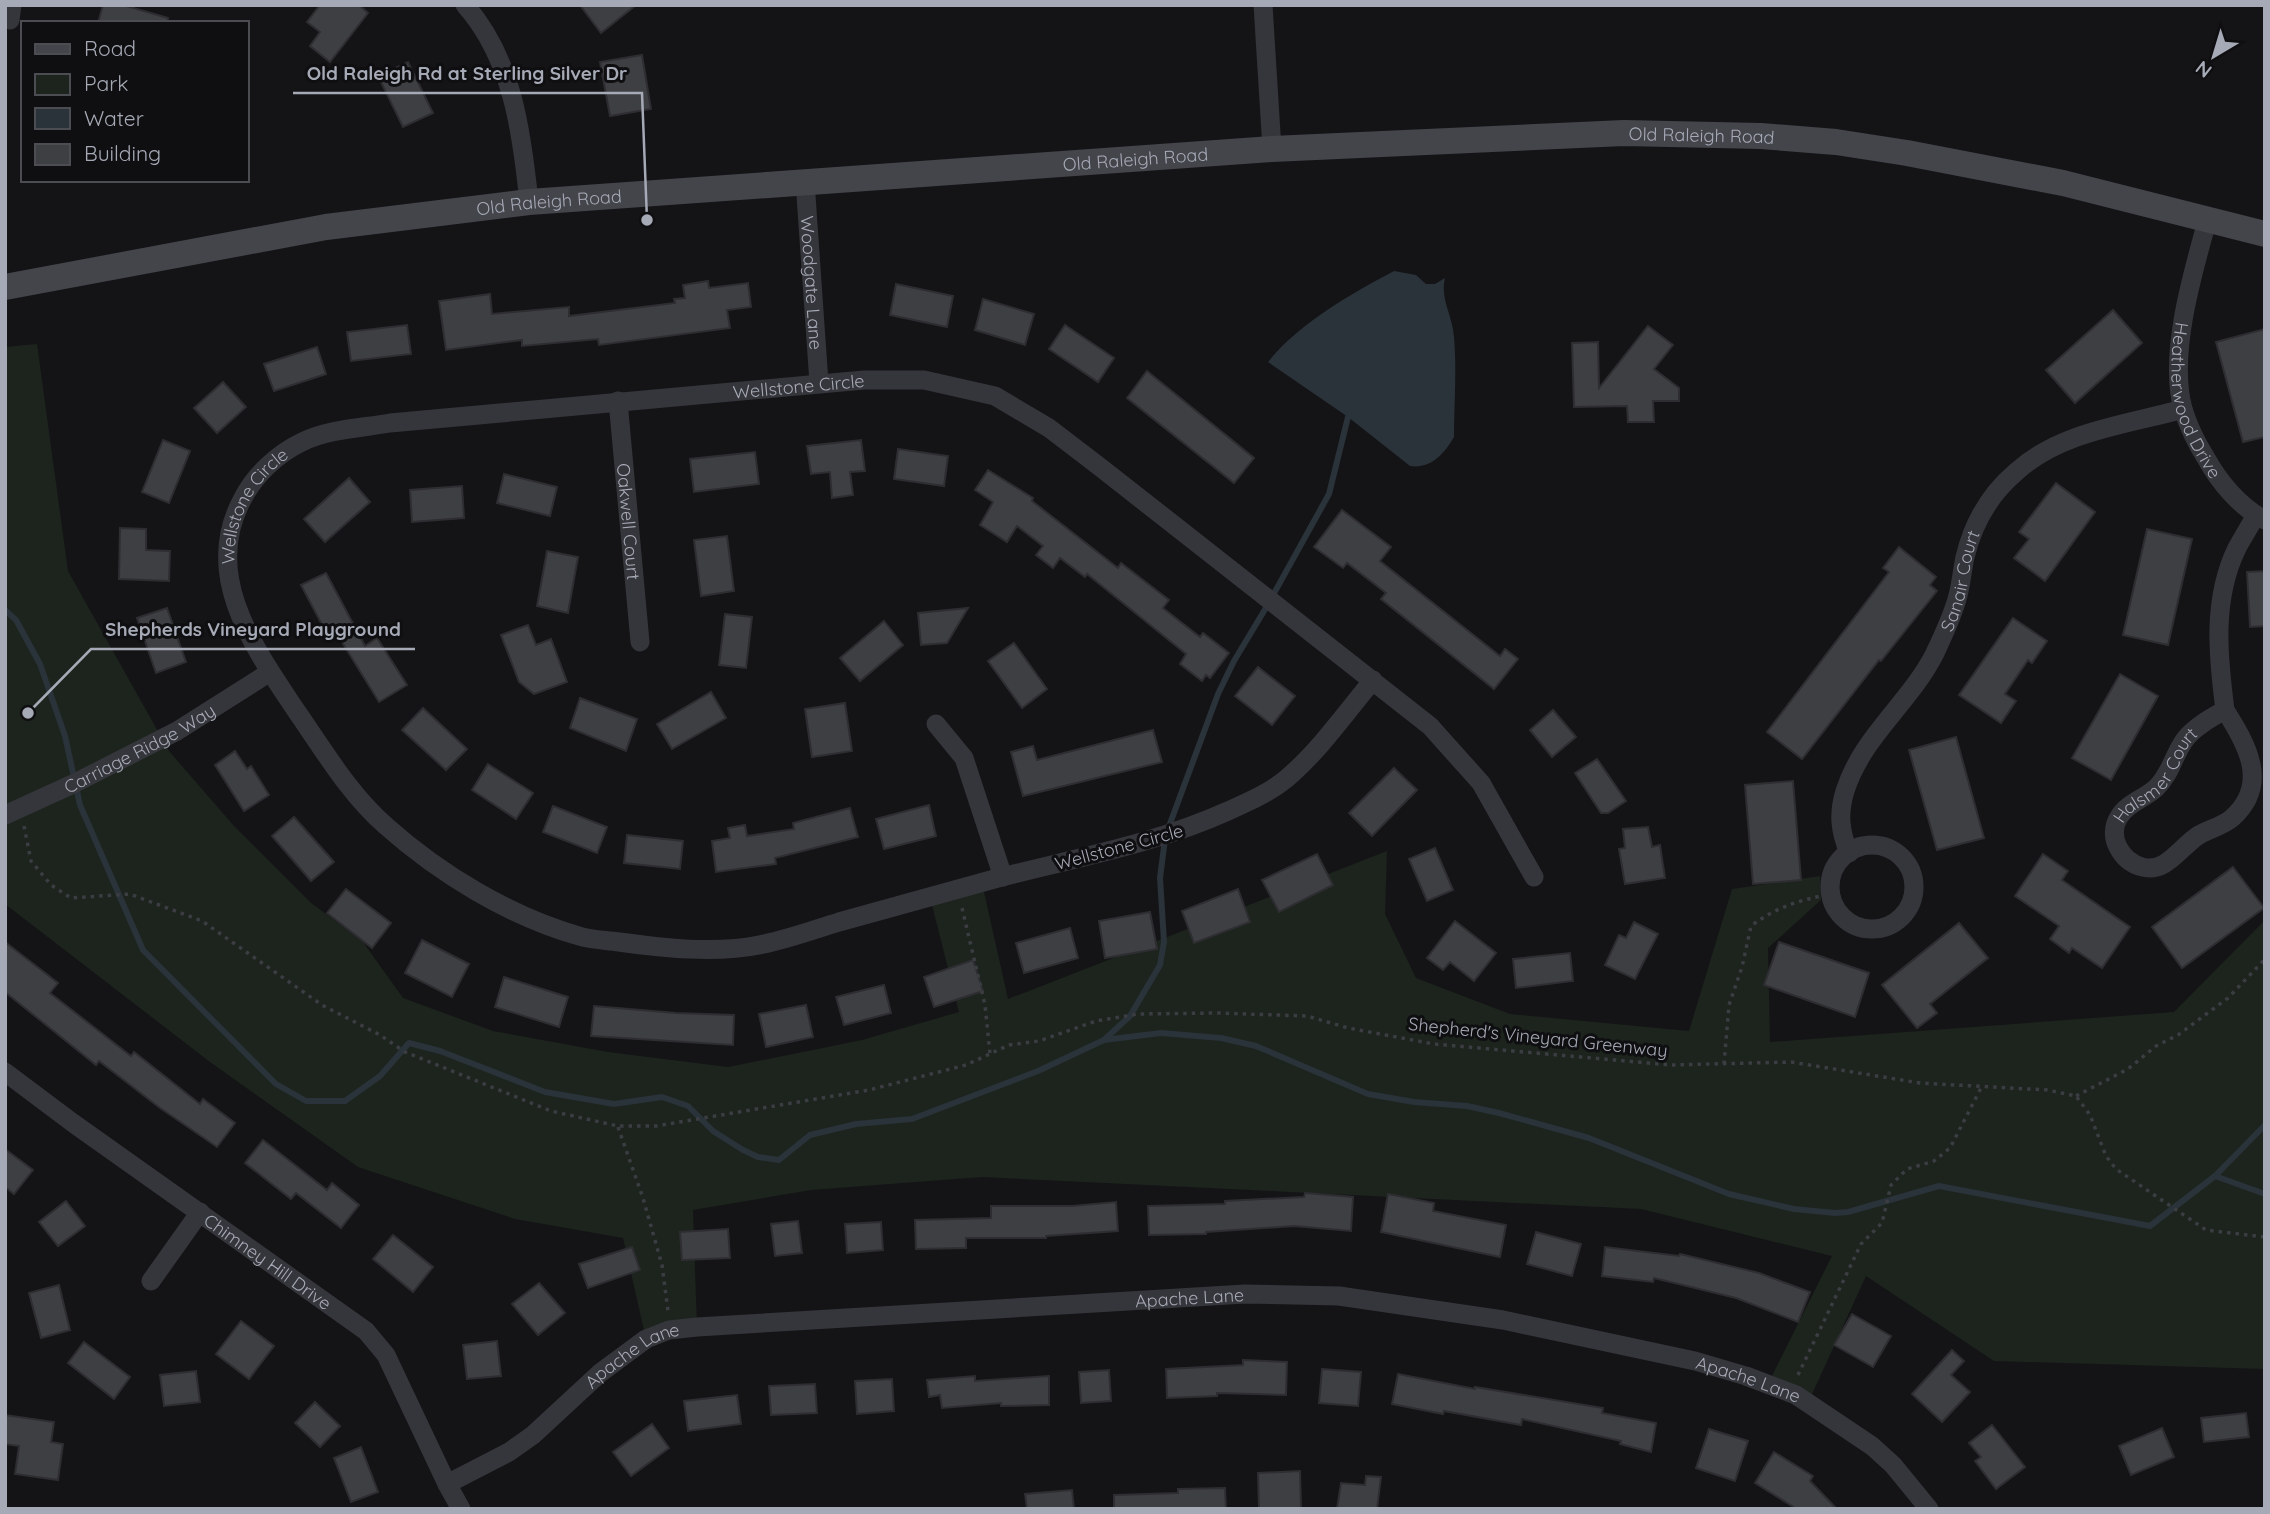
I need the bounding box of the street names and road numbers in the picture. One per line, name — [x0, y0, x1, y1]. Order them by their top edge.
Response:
street label: Old Raleigh Road — [1629, 122, 1775, 149]
street label: Old Raleigh Road — [1062, 142, 1209, 175]
street label: Old Raleigh Road — [475, 184, 622, 220]
street label: Woodgate Lane — [796, 215, 828, 350]
street label: Heatherwood Drive — [2167, 321, 2227, 483]
street label: Wellstone Circle — [732, 369, 865, 403]
street label: Wellstone Circle — [216, 442, 292, 564]
street label: Oakwell Court — [612, 462, 646, 581]
street label: Sanair Court — [1935, 526, 1984, 635]
street label: Carriage Ridge Way — [60, 698, 219, 798]
street label: Halsmer Court — [2107, 722, 2201, 827]
street label: Wellstone Circle — [1052, 819, 1186, 875]
street label: Shepherd's Vineyard Greenway — [1407, 1012, 1669, 1062]
street label: Chimney Hill Drive — [200, 1208, 336, 1315]
street label: Apache Lane — [1134, 1283, 1245, 1312]
street label: Apache Lane — [580, 1317, 680, 1393]
street label: Apache Lane — [1693, 1350, 1804, 1407]

